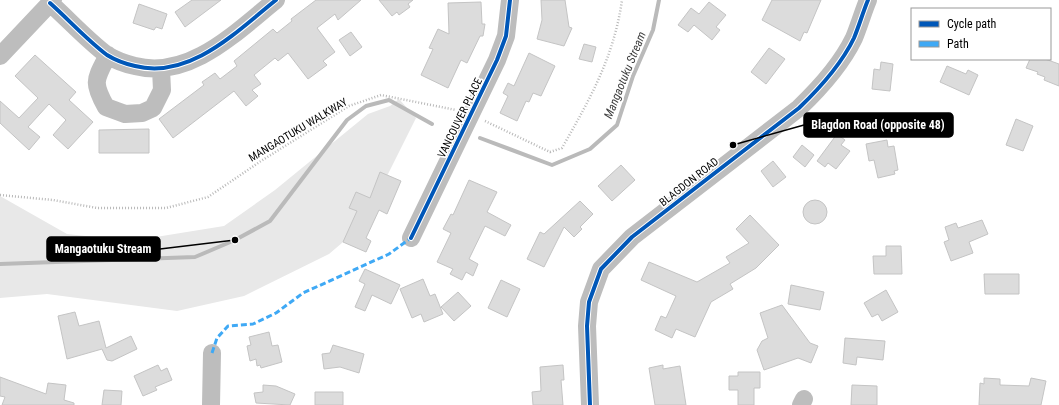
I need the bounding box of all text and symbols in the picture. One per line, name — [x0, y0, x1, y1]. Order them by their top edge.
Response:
legend — [911, 8, 1051, 60]
text: Cycle path — [947, 17, 997, 31]
water label: Mangaotuku Stream — [601, 29, 649, 121]
text: Path — [947, 37, 969, 51]
street label: VANCOUVER PLACE — [435, 75, 485, 160]
street label: MANGAOTUKU WALKWAY — [246, 95, 350, 165]
callout: Blagdon Road (opposite 48) — [804, 113, 953, 137]
text: Blagdon Road (opposite 48) — [811, 118, 945, 132]
street label: BLAGDON ROAD — [657, 155, 721, 209]
callout: Mangaotuku Stream — [47, 237, 160, 261]
text: Mangaotuku Stream — [55, 242, 151, 256]

